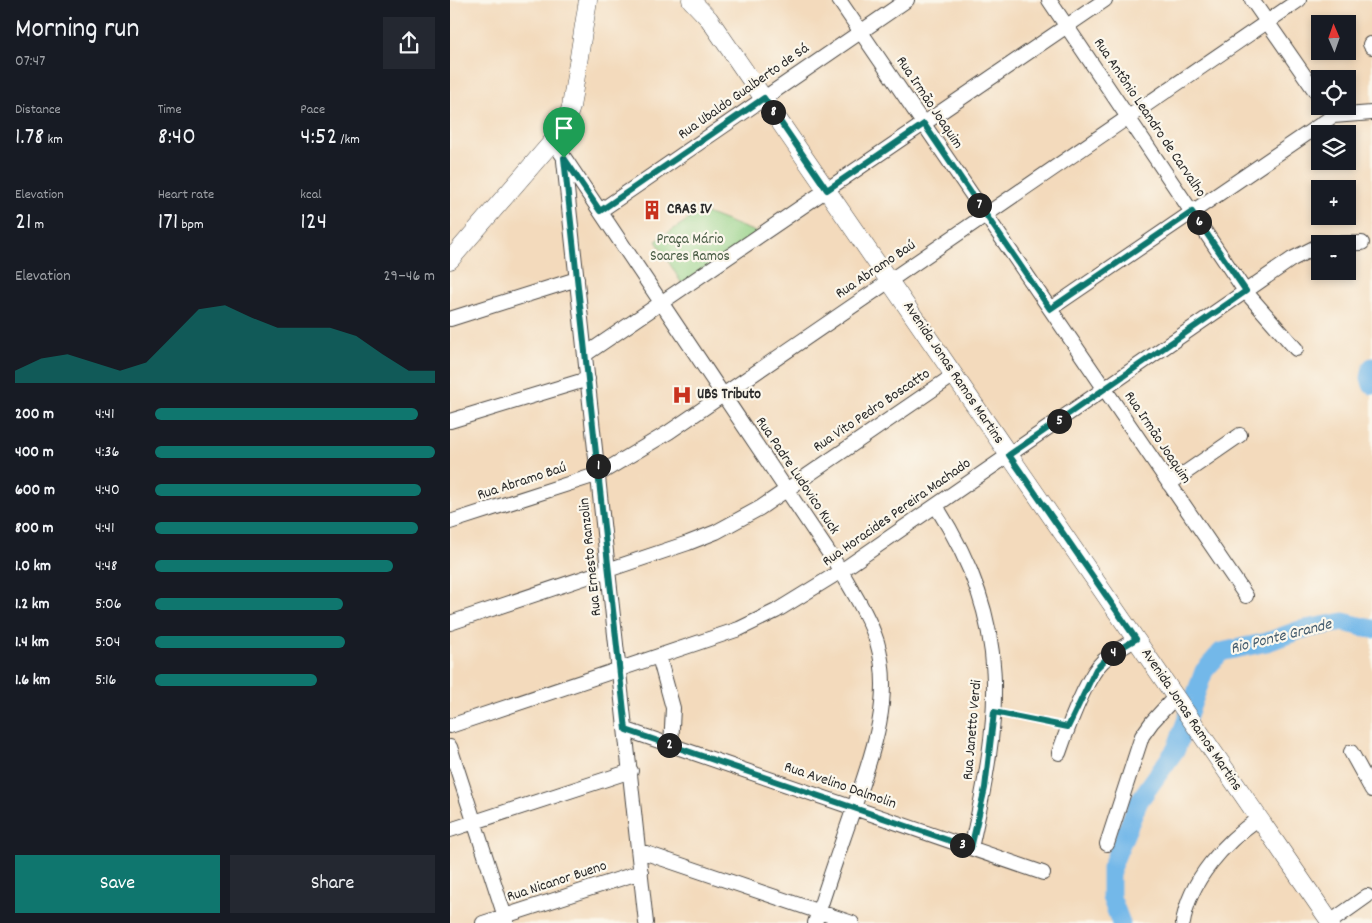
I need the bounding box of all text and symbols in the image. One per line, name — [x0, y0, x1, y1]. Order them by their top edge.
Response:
text: Morning run — [15, 11, 139, 51]
north arrow — [1311, 15, 1356, 60]
map controls — [1311, 15, 1356, 280]
button: share — [383, 17, 435, 69]
street label: Rua Antônio Leandro de Carvalho — [1087, 34, 1211, 202]
street label: Rua Ubaldo Gualberto de Sá — [674, 38, 815, 146]
text: 07:47 — [15, 50, 45, 73]
street label: Rua Irmão Joaquim — [890, 52, 968, 154]
button: locate — [1311, 70, 1356, 115]
text: Distance — [15, 100, 61, 120]
text: Time — [158, 100, 182, 120]
text: Pace — [300, 100, 325, 120]
pin: 8 — [760, 100, 786, 124]
text: 8 — [771, 102, 776, 122]
pin — [543, 107, 585, 158]
icon: arrive — [550, 114, 578, 142]
text: 1.78 — [15, 120, 44, 156]
text: 8:40 — [158, 120, 196, 156]
text: 4:52 — [300, 120, 337, 156]
button: layers — [1311, 125, 1356, 170]
text: km — [44, 130, 63, 150]
text: /km — [337, 130, 360, 150]
button: + — [1311, 180, 1356, 225]
text: Elevation — [15, 185, 64, 205]
text: Heart rate — [158, 185, 214, 205]
text: kcal — [300, 185, 322, 205]
pin: 7 — [966, 192, 992, 218]
text: 7 — [977, 195, 982, 215]
building icon: CRAS IV — [641, 199, 663, 221]
place label: CRAS IV — [667, 199, 713, 221]
text: 21 — [15, 205, 31, 241]
text: 171 — [158, 205, 178, 241]
text: 124 — [300, 205, 327, 241]
pin: 6 — [1186, 210, 1212, 234]
text: 6 — [1196, 212, 1203, 232]
text: m — [31, 215, 44, 235]
text: bpm — [178, 215, 204, 235]
park label: Praça Mário Soares Ramos — [650, 229, 730, 268]
street label: Rua Abramo Baú — [831, 235, 921, 305]
button: − — [1311, 235, 1356, 280]
text: Elevation — [15, 265, 71, 288]
text: 29–46 m — [384, 265, 435, 288]
street label: Avenida Jonas Ramos Martins — [897, 297, 1009, 449]
street label: Rua Vito Pedro Boscatto — [809, 363, 935, 458]
hospital icon: UBS Tributo — [671, 384, 693, 406]
place label: UBS Tributo — [697, 384, 761, 406]
street label: Rua Irmão Joaquim — [1118, 387, 1196, 489]
text: 200 m — [15, 403, 54, 426]
text: 4:41 — [95, 403, 114, 426]
pin: 5 — [1046, 408, 1072, 434]
text: 5 — [1056, 411, 1063, 431]
street label: Rua Padre Ludovico Kuck — [749, 413, 845, 539]
text: 400 m — [15, 441, 54, 464]
text: 4:36 — [95, 441, 119, 464]
street label: Rua Horacides Pereira Machado — [818, 453, 976, 573]
pin: 1 — [586, 454, 610, 478]
text: 1 — [597, 456, 600, 476]
street label: Rua Abramo Baú — [475, 457, 569, 507]
text: 600 m — [15, 479, 55, 502]
text: 4:40 — [95, 479, 120, 502]
street label: Rua Ernesto Ranzolin — [574, 497, 608, 617]
text: 800 m — [15, 517, 54, 540]
text: 4:41 — [95, 517, 114, 540]
text: 1.0 km — [15, 555, 51, 578]
text: 4:48 — [95, 555, 117, 578]
text: 1.2 km — [15, 593, 49, 616]
text: 5:06 — [95, 593, 122, 616]
water label: Rio Ponte Grande — [1228, 613, 1335, 661]
text: 1.4 km — [15, 631, 49, 654]
text: 5:04 — [95, 631, 120, 654]
pin: 4 — [1100, 640, 1126, 666]
text: 4 — [1111, 643, 1116, 663]
street label: Avenida Jonas Ramos Martins — [1135, 644, 1247, 796]
text: 1.6 km — [15, 669, 50, 692]
text: 5:16 — [95, 669, 116, 692]
street label: Rua Janetto Verdi — [958, 679, 988, 781]
pin: 2 — [656, 732, 682, 758]
text: 2 — [666, 735, 673, 755]
street label: Rua Avelino Dalmolin — [781, 757, 899, 816]
pin: 3 — [950, 832, 974, 858]
text: 3 — [959, 835, 966, 855]
button: Save — [15, 855, 220, 913]
button: Share — [230, 855, 435, 913]
street label: Rua Nicanor Bueno — [504, 855, 610, 909]

